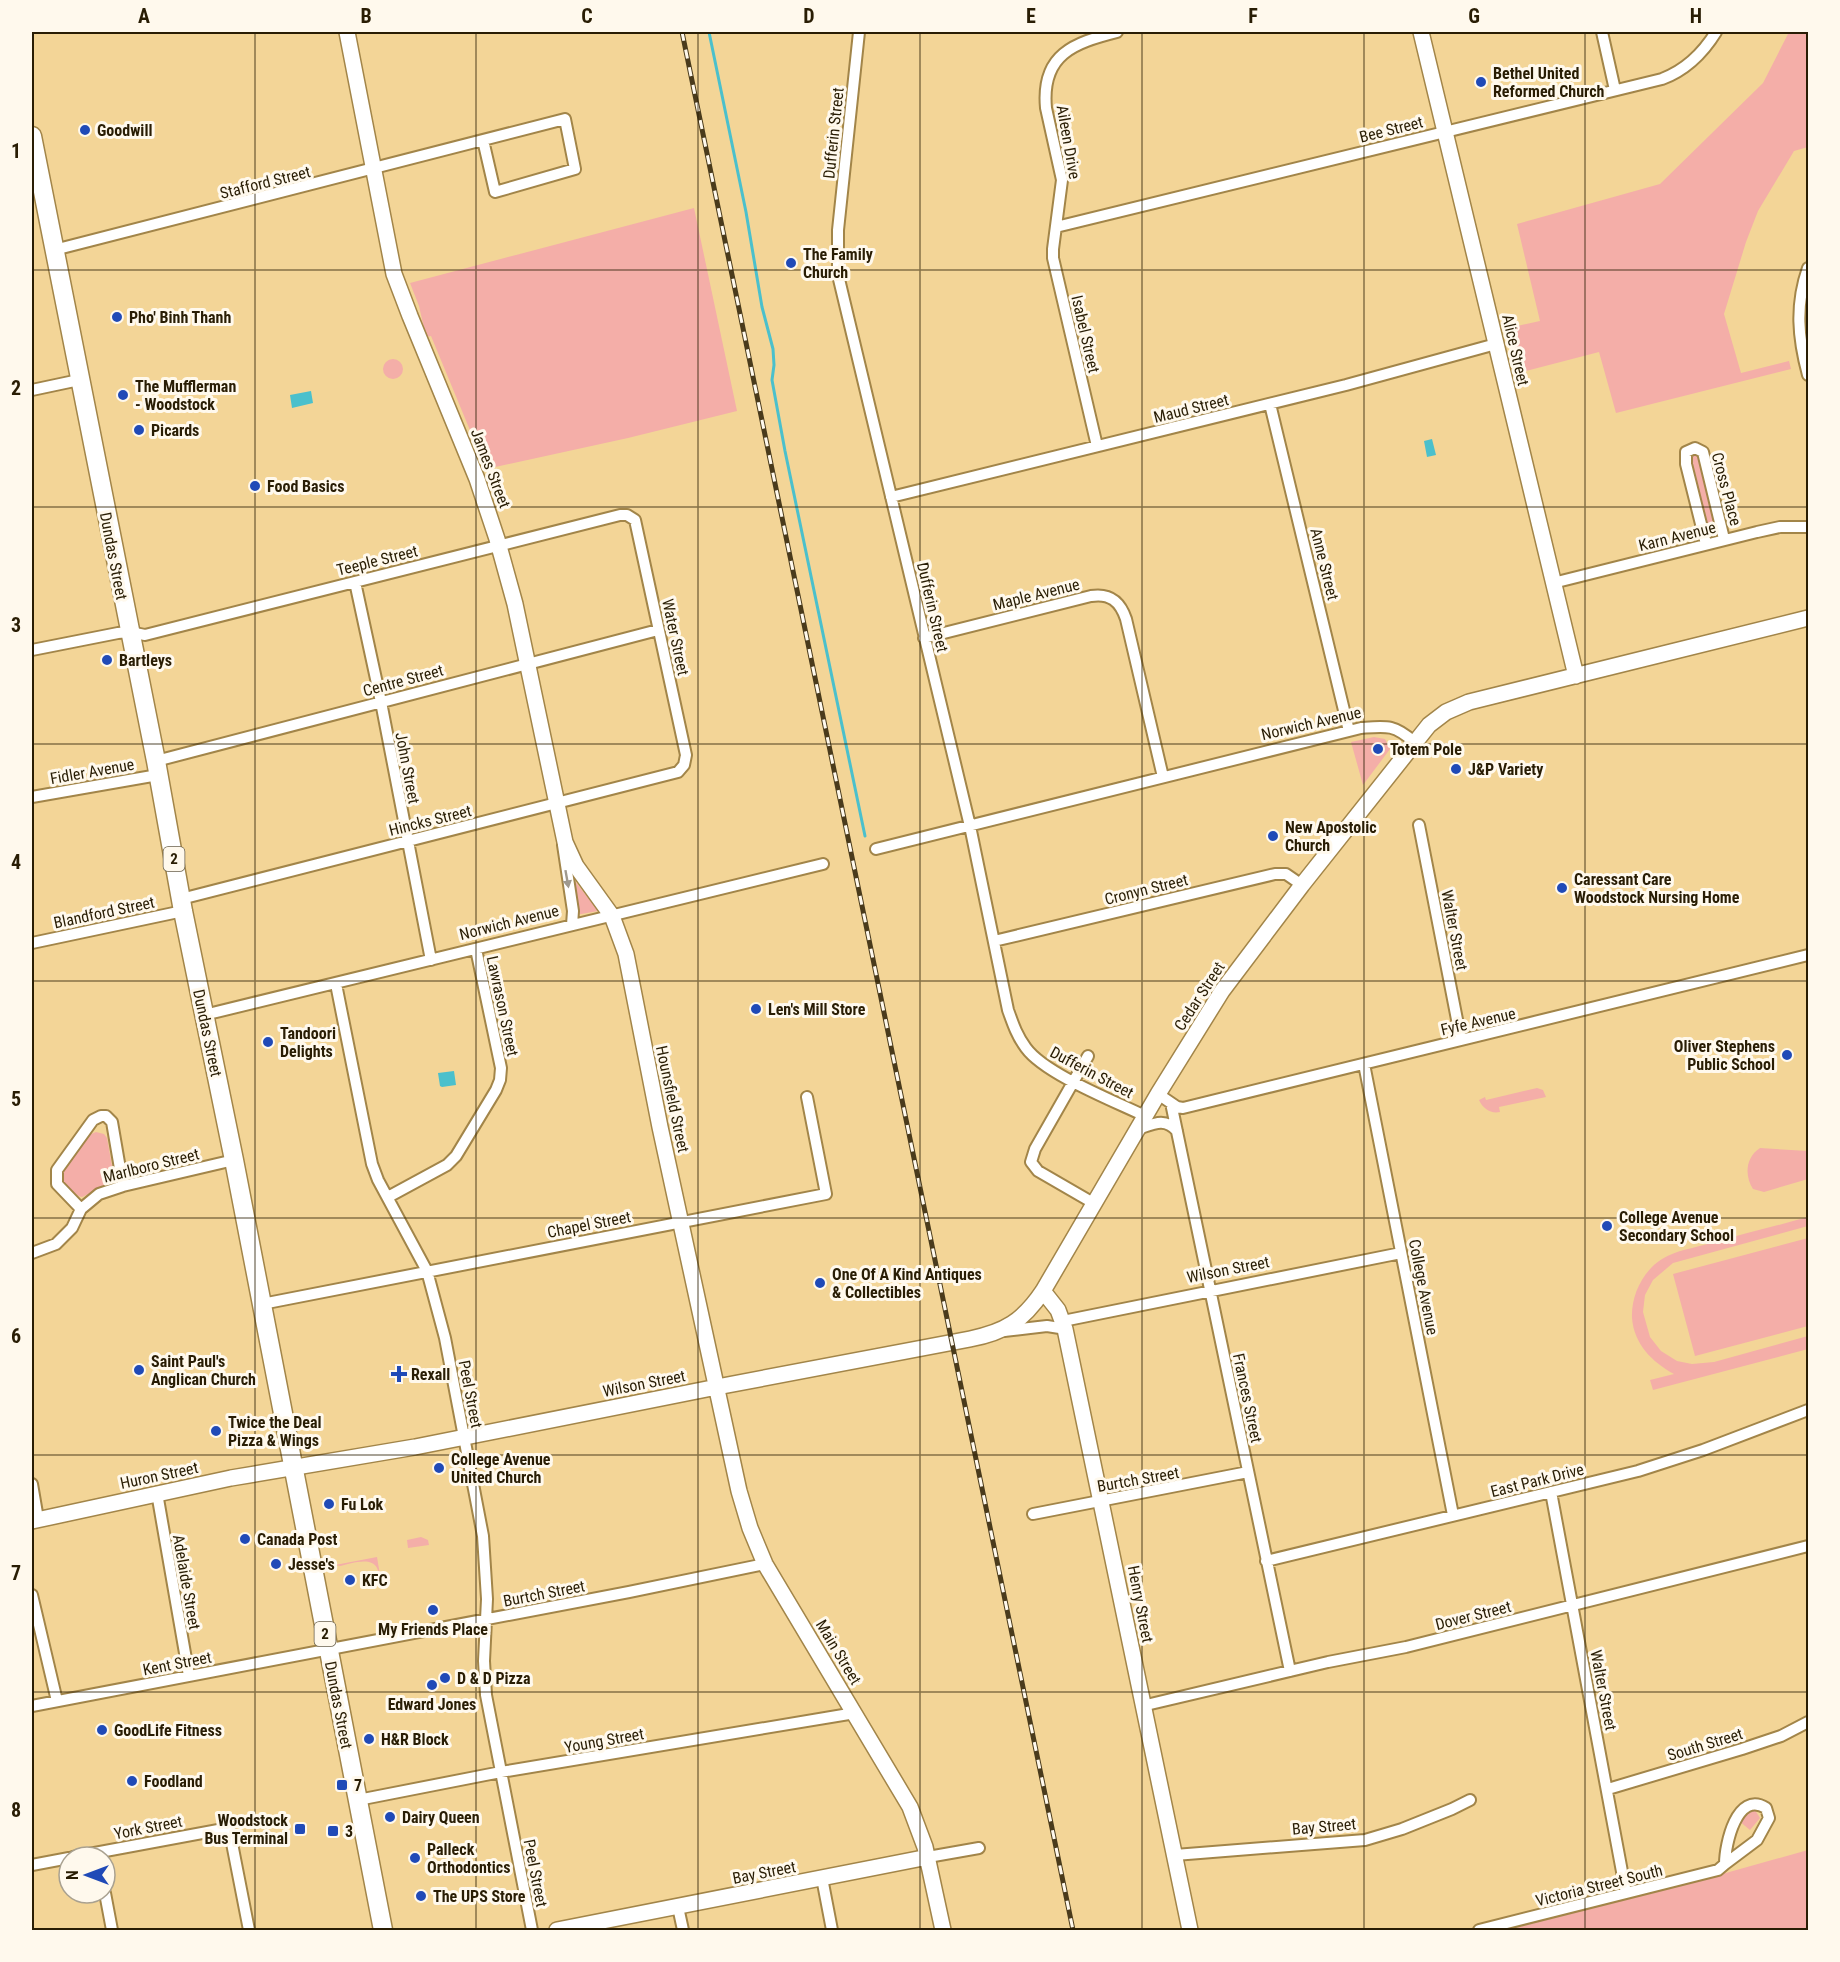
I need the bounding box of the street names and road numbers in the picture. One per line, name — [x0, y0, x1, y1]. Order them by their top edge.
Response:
street label: Dufferin Street — [819, 86, 848, 180]
street label: Aileen Drive — [1053, 104, 1084, 181]
street label: Bee Street — [1357, 112, 1425, 147]
street label: Stafford Street — [218, 162, 313, 203]
street label: Isabel Street — [1067, 293, 1104, 375]
street label: Alice Street — [1498, 313, 1533, 388]
street label: Maud Street — [1152, 390, 1231, 427]
street label: James Street — [467, 426, 514, 511]
street label: Cross Place — [1708, 450, 1745, 528]
street label: Dundas Street — [96, 511, 131, 602]
street label: Karn Avenue — [1637, 518, 1718, 555]
street label: Anne Street — [1306, 526, 1343, 602]
street label: Teeple Street — [335, 541, 420, 580]
street label: Dufferin Street — [913, 560, 952, 654]
street label: Maple Avenue — [991, 575, 1081, 614]
street label: Water Street — [658, 597, 693, 677]
street label: Centre Street — [361, 661, 446, 700]
street label: Norwich Avenue — [1259, 703, 1363, 744]
street label: John Street — [391, 731, 424, 806]
street label: Fidler Avenue — [49, 755, 136, 788]
street label: Hincks Street — [387, 801, 474, 840]
road number: 2 — [164, 847, 184, 871]
street label: Cronyn Street — [1103, 870, 1190, 909]
street label: Walter Street — [1437, 888, 1472, 972]
street label: Blandford Street — [52, 892, 157, 932]
street label: Norwich Avenue — [457, 901, 561, 944]
street label: Lawrason Street — [483, 954, 522, 1058]
street label: Cedar Street — [1170, 958, 1229, 1034]
street label: Dundas Street — [189, 988, 226, 1079]
street label: Fyfe Avenue — [1439, 1004, 1517, 1039]
street label: Dufferin Street — [1047, 1043, 1137, 1102]
street label: Hounsfield Street — [652, 1044, 693, 1155]
street label: Marlboro Street — [101, 1144, 201, 1187]
street label: Chapel Street — [546, 1207, 633, 1242]
street label: College Avenue — [1405, 1238, 1442, 1337]
street label: Wilson Street — [1185, 1252, 1271, 1287]
street label: Frances Street — [1229, 1352, 1266, 1445]
street label: Peel Street — [455, 1359, 486, 1430]
street label: Wilson Street — [601, 1366, 687, 1401]
street label: Huron Street — [118, 1458, 200, 1493]
street label: East Park Drive — [1489, 1460, 1586, 1501]
street label: Burtch Street — [1096, 1463, 1181, 1496]
street label: Adelaide Street — [169, 1533, 204, 1631]
street label: Henry Street — [1124, 1564, 1157, 1644]
street label: Burtch Street — [502, 1576, 587, 1611]
street label: Dover Street — [1433, 1597, 1513, 1634]
street label: Main Street — [812, 1616, 865, 1688]
road number: 2 — [314, 1622, 336, 1646]
street label: Kent Street — [141, 1647, 213, 1679]
street label: Walter Street — [1586, 1648, 1621, 1732]
street label: Dundas Street — [321, 1660, 356, 1751]
street label: Young Street — [563, 1724, 646, 1757]
street label: South Street — [1665, 1724, 1745, 1765]
street label: York Street — [112, 1812, 184, 1843]
street label: Bay Street — [1291, 1814, 1357, 1839]
street label: Peel Street — [520, 1838, 551, 1909]
street label: Bay Street — [731, 1857, 798, 1888]
street label: Victoria Street South — [1534, 1861, 1665, 1910]

